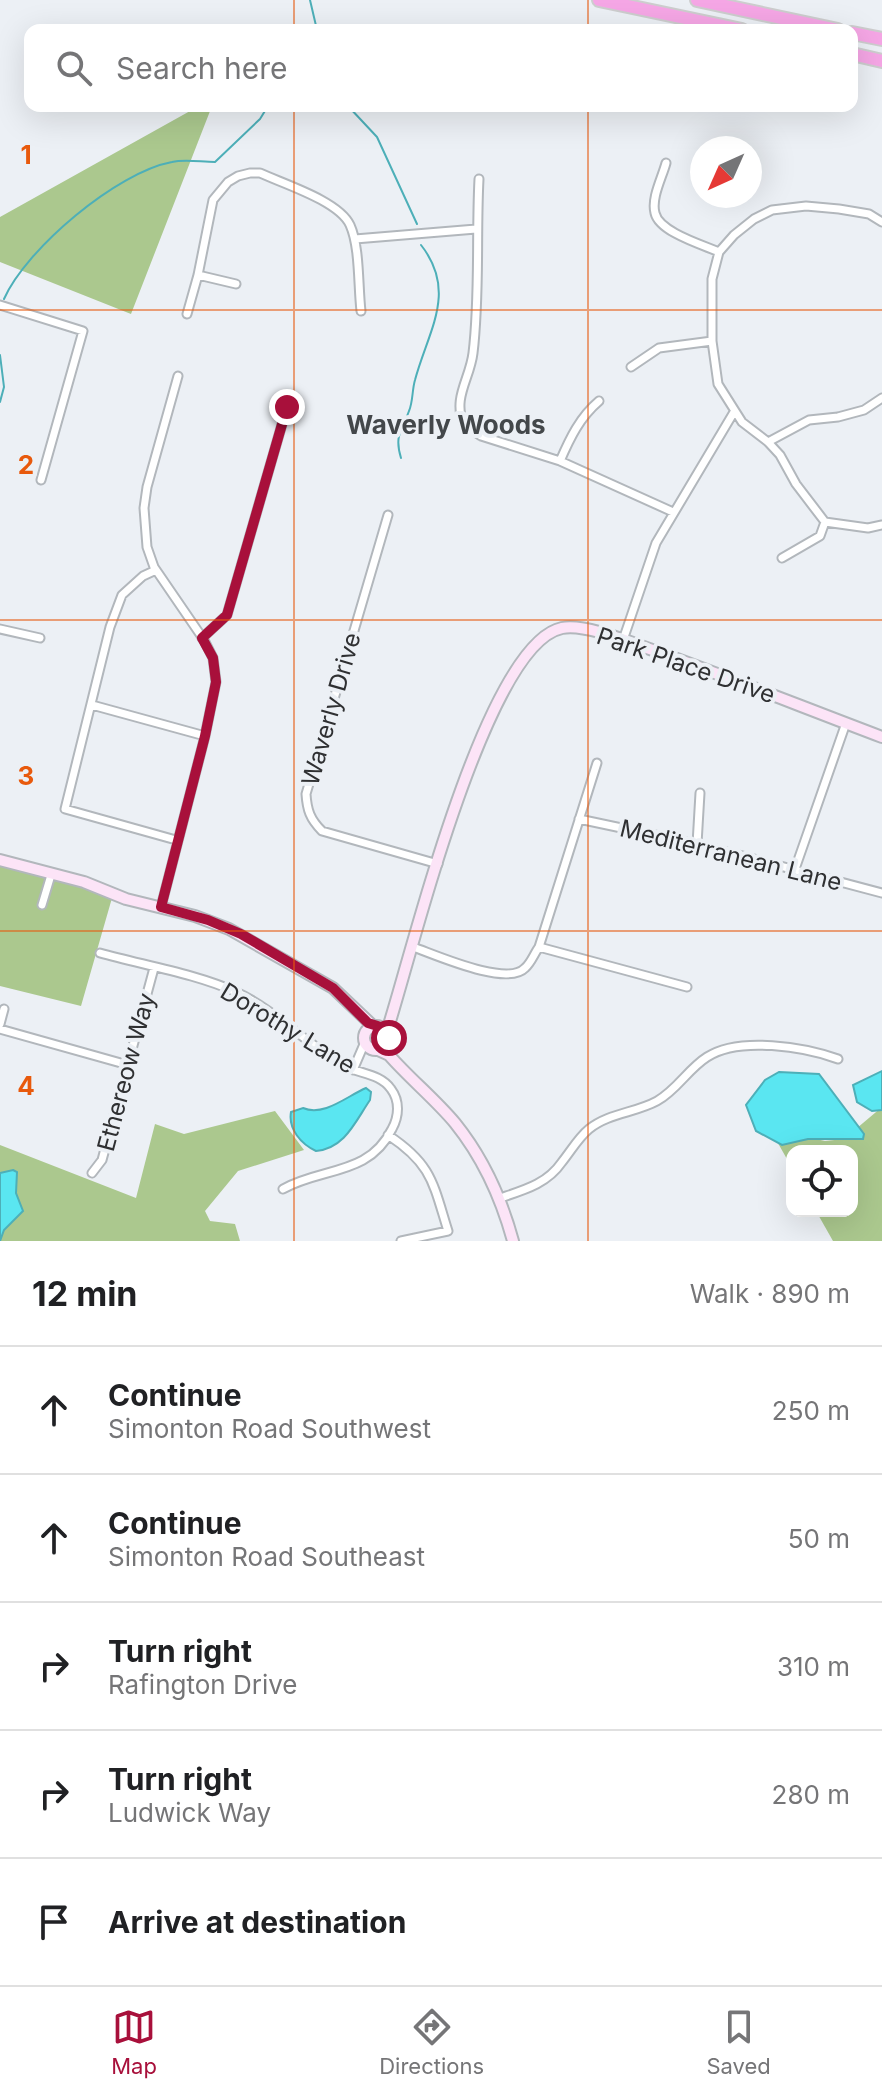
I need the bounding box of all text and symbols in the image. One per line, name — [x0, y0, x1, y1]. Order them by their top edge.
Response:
search box — [24, 24, 858, 112]
icon: search — [52, 46, 96, 90]
text: Search here — [116, 50, 288, 86]
north arrow — [690, 136, 762, 208]
text: 1 — [20, 139, 32, 170]
route end — [269, 389, 305, 425]
district label: Waverly Woods — [346, 409, 546, 440]
text: 2 — [18, 449, 34, 480]
street label: Park Place Drive — [593, 621, 779, 709]
street label: Waverly Drive — [295, 629, 367, 789]
text: 3 — [18, 760, 34, 791]
street label: Mediterranean Lane — [617, 813, 845, 897]
street label: Dorothy Lane — [215, 976, 361, 1080]
street label: Ethereow Way — [91, 990, 161, 1154]
route start — [371, 1020, 407, 1056]
text: 4 — [17, 1070, 35, 1101]
map controls — [786, 1145, 858, 1217]
button: locate — [786, 1145, 858, 1217]
text: 12 min — [32, 1273, 138, 1314]
text: Walk · 890 m — [690, 1278, 850, 1309]
text: Continue — [108, 1377, 242, 1413]
icon: ahead — [32, 1388, 76, 1432]
text: 250 m — [772, 1395, 850, 1426]
text: Simonton Road Southwest — [108, 1413, 431, 1444]
text: Continue — [108, 1505, 242, 1541]
icon: ahead — [32, 1516, 76, 1560]
text: 50 m — [788, 1523, 850, 1554]
text: Simonton Road Southeast — [108, 1541, 425, 1572]
text: Turn right — [108, 1633, 252, 1669]
icon: right — [32, 1644, 76, 1688]
text: 310 m — [777, 1651, 850, 1682]
text: Rafington Drive — [108, 1669, 297, 1700]
text: Turn right — [108, 1761, 252, 1797]
icon: right — [32, 1772, 76, 1816]
text: 280 m — [772, 1779, 850, 1810]
text: Ludwick Way — [108, 1797, 271, 1828]
icon: arrive — [32, 1900, 76, 1944]
text: Arrive at destination — [108, 1904, 406, 1940]
tab: Map — [111, 2005, 157, 2079]
tab: Directions — [379, 2005, 484, 2079]
tab: Saved — [706, 2005, 771, 2079]

